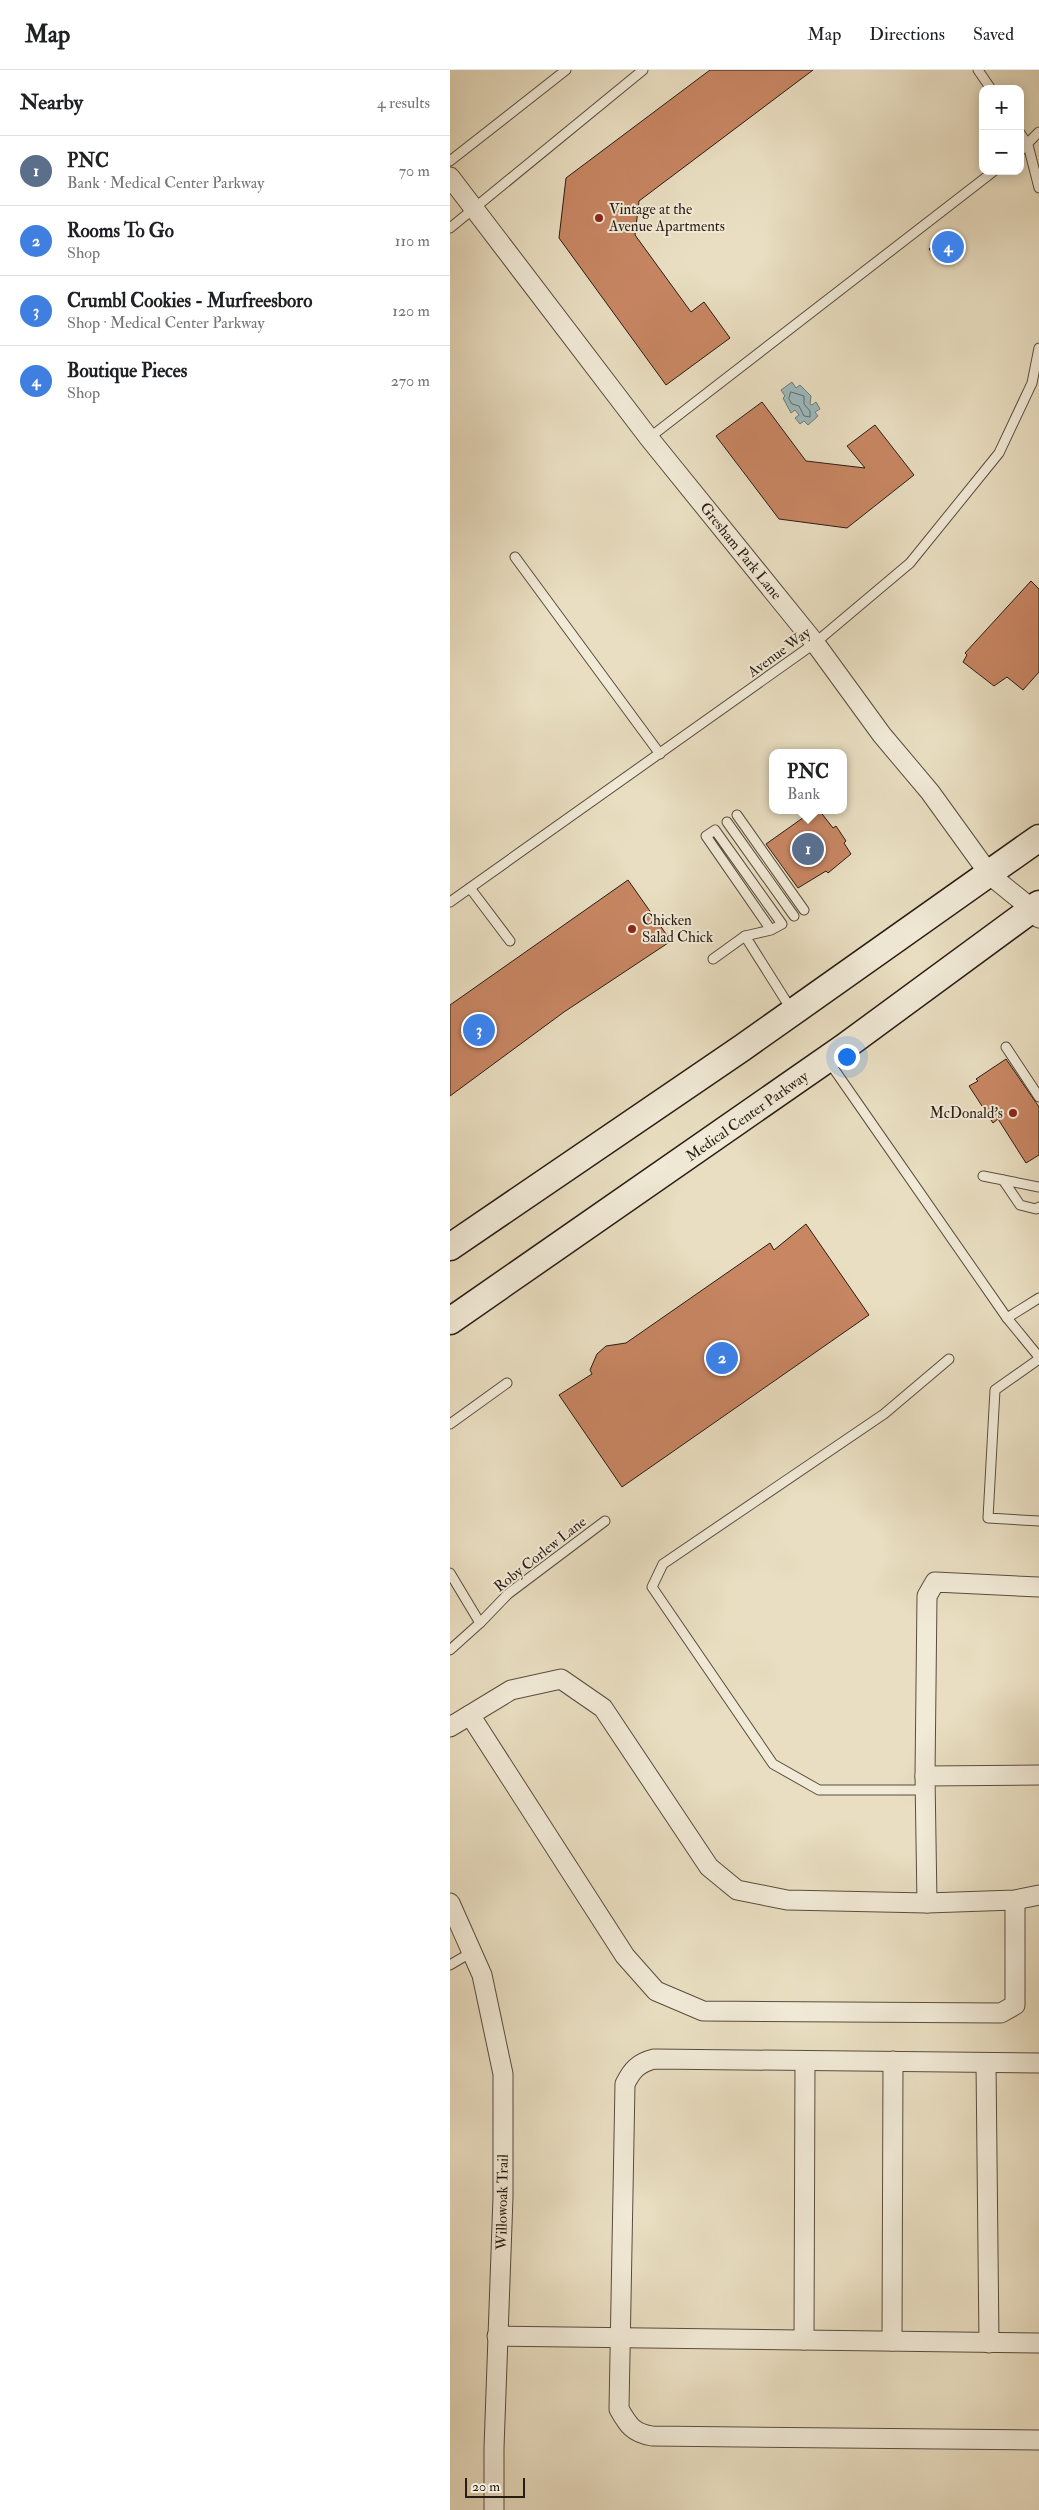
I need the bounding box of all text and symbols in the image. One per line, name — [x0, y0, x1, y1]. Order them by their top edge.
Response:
text: Map — [25, 19, 70, 50]
text: Map — [808, 23, 841, 46]
text: Directions — [869, 23, 945, 46]
text: Saved — [973, 23, 1014, 46]
map controls — [979, 85, 1024, 175]
button: + — [979, 85, 1024, 130]
text: Nearby — [20, 89, 83, 116]
text: 4 results — [377, 93, 430, 113]
button: − — [979, 130, 1024, 175]
text: PNC — [67, 149, 109, 173]
text: 1 — [33, 161, 39, 181]
text: 70 m — [399, 161, 430, 181]
text: Bank · Medical Center Parkway — [67, 173, 264, 193]
place label: Vintage at the Avenue Apartments — [608, 200, 725, 237]
marker: Vintage at the Avenue Apartments — [593, 212, 605, 224]
text: Rooms To Go — [67, 219, 174, 243]
pin: 4 — [932, 228, 964, 266]
text: 2 — [32, 231, 40, 251]
text: 110 m — [395, 231, 430, 251]
text: Shop — [67, 243, 100, 263]
text: Crumbl Cookies - Murfreesboro — [67, 289, 312, 313]
text: 3 — [33, 301, 39, 321]
text: 120 m — [392, 301, 430, 321]
text: Shop · Medical Center Parkway — [67, 313, 264, 333]
text: Boutique Pieces — [67, 359, 187, 383]
text: 4 — [32, 371, 40, 391]
text: 270 m — [391, 371, 430, 391]
text: Shop — [67, 383, 100, 403]
street label: Gresham Park Lane — [696, 499, 786, 604]
street label: Avenue Way — [743, 623, 815, 682]
popup — [769, 749, 847, 814]
text: PNC — [787, 760, 829, 784]
text: Bank — [787, 784, 820, 804]
pin: 1 — [792, 830, 824, 868]
place label: Chicken Salad Chick — [642, 911, 713, 947]
marker: Chicken Salad Chick — [626, 923, 638, 935]
pin: 3 — [463, 1011, 495, 1049]
your location — [834, 1044, 860, 1070]
street label: Medical Center Parkway — [683, 1067, 812, 1166]
place label: McDonald's — [930, 1104, 1003, 1123]
marker: McDonald's — [1007, 1107, 1019, 1119]
pin: 2 — [706, 1339, 738, 1377]
street label: Roby Corlew Lane — [490, 1512, 590, 1596]
street label: Willowoak Trail — [492, 2154, 513, 2251]
scale bar — [465, 2475, 525, 2498]
text: 20 m — [472, 2478, 500, 2495]

